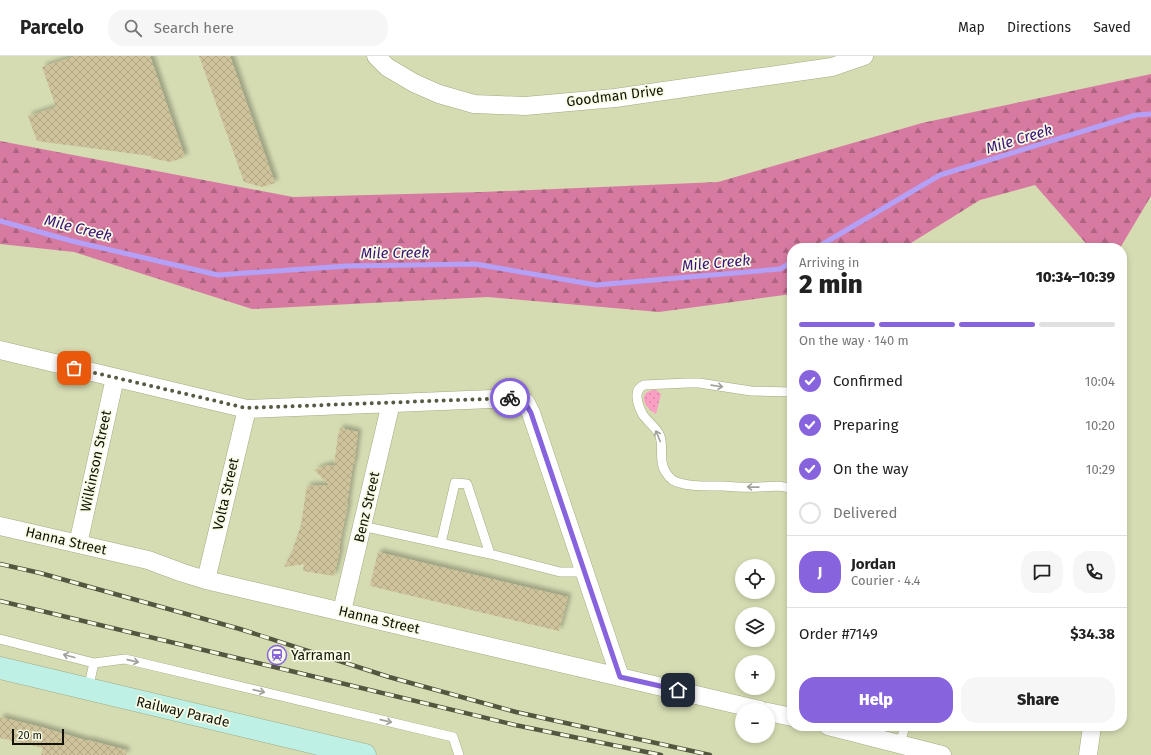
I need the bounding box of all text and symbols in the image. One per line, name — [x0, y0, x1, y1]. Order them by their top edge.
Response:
search box — [108, 10, 388, 46]
text: Parcelo — [20, 16, 84, 39]
icon: search — [122, 17, 144, 39]
text: Search here — [154, 19, 234, 37]
text: Map — [958, 19, 985, 36]
text: Directions — [1007, 19, 1071, 36]
text: Saved — [1093, 19, 1131, 36]
street label: Goodman Drive — [565, 82, 665, 110]
water label: Mile Creek — [984, 120, 1054, 158]
water label: Mile Creek — [43, 211, 113, 245]
water label: Mile Creek — [361, 243, 429, 263]
water label: Mile Creek — [681, 251, 751, 275]
text: Arriving in — [799, 255, 859, 270]
text: 10:34–10:39 — [1036, 268, 1115, 286]
text: 2 min — [799, 269, 863, 300]
text: On the way · 140 m — [799, 333, 909, 348]
pin — [57, 351, 91, 385]
icon: bag — [63, 357, 85, 379]
icon: check — [799, 370, 821, 392]
text: Confirmed — [833, 372, 903, 390]
text: 10:04 — [1085, 374, 1115, 389]
courier — [490, 378, 530, 418]
one-way arrow — [710, 382, 723, 390]
icon: bike — [499, 387, 521, 409]
street label: Wilkinson Street — [77, 408, 115, 513]
icon: check — [799, 414, 821, 436]
text: Preparing — [833, 416, 898, 434]
text: 10:20 — [1085, 418, 1115, 433]
one-way arrow — [654, 430, 662, 442]
street label: Volta Street — [209, 455, 243, 532]
icon: check — [799, 458, 821, 480]
text: On the way — [833, 460, 908, 478]
text: 10:29 — [1086, 462, 1115, 477]
street label: Benz Street — [351, 469, 384, 544]
one-way arrow — [747, 483, 760, 491]
text: Delivered — [833, 504, 897, 522]
street label: Hanna Street — [24, 523, 109, 559]
button: chat — [1021, 551, 1063, 593]
button: phone — [1073, 551, 1115, 593]
text: Jordan — [851, 555, 896, 573]
map controls — [735, 559, 775, 743]
button: locate — [735, 559, 775, 599]
text: J — [818, 563, 822, 581]
text: Courier · 4.4 — [851, 573, 921, 588]
street label: Hanna Street — [337, 602, 422, 638]
button: layers — [735, 607, 775, 647]
text: Order #7149 — [799, 625, 878, 643]
text: $34.38 — [1070, 625, 1115, 643]
station icon: Yarraman — [266, 644, 288, 666]
place label: Yarraman — [291, 647, 351, 664]
one-way arrow — [62, 652, 75, 660]
button: + — [735, 655, 775, 695]
one-way arrow — [126, 657, 139, 665]
pin — [661, 673, 695, 707]
button: Help — [799, 677, 953, 723]
button: Share — [961, 677, 1115, 723]
icon: home — [667, 679, 689, 701]
one-way arrow — [252, 688, 265, 695]
street label: Railway Parade — [135, 693, 231, 731]
button: − — [735, 703, 775, 743]
one-way arrow — [379, 718, 392, 725]
scale bar — [12, 727, 64, 746]
text: 20 m — [18, 729, 42, 742]

